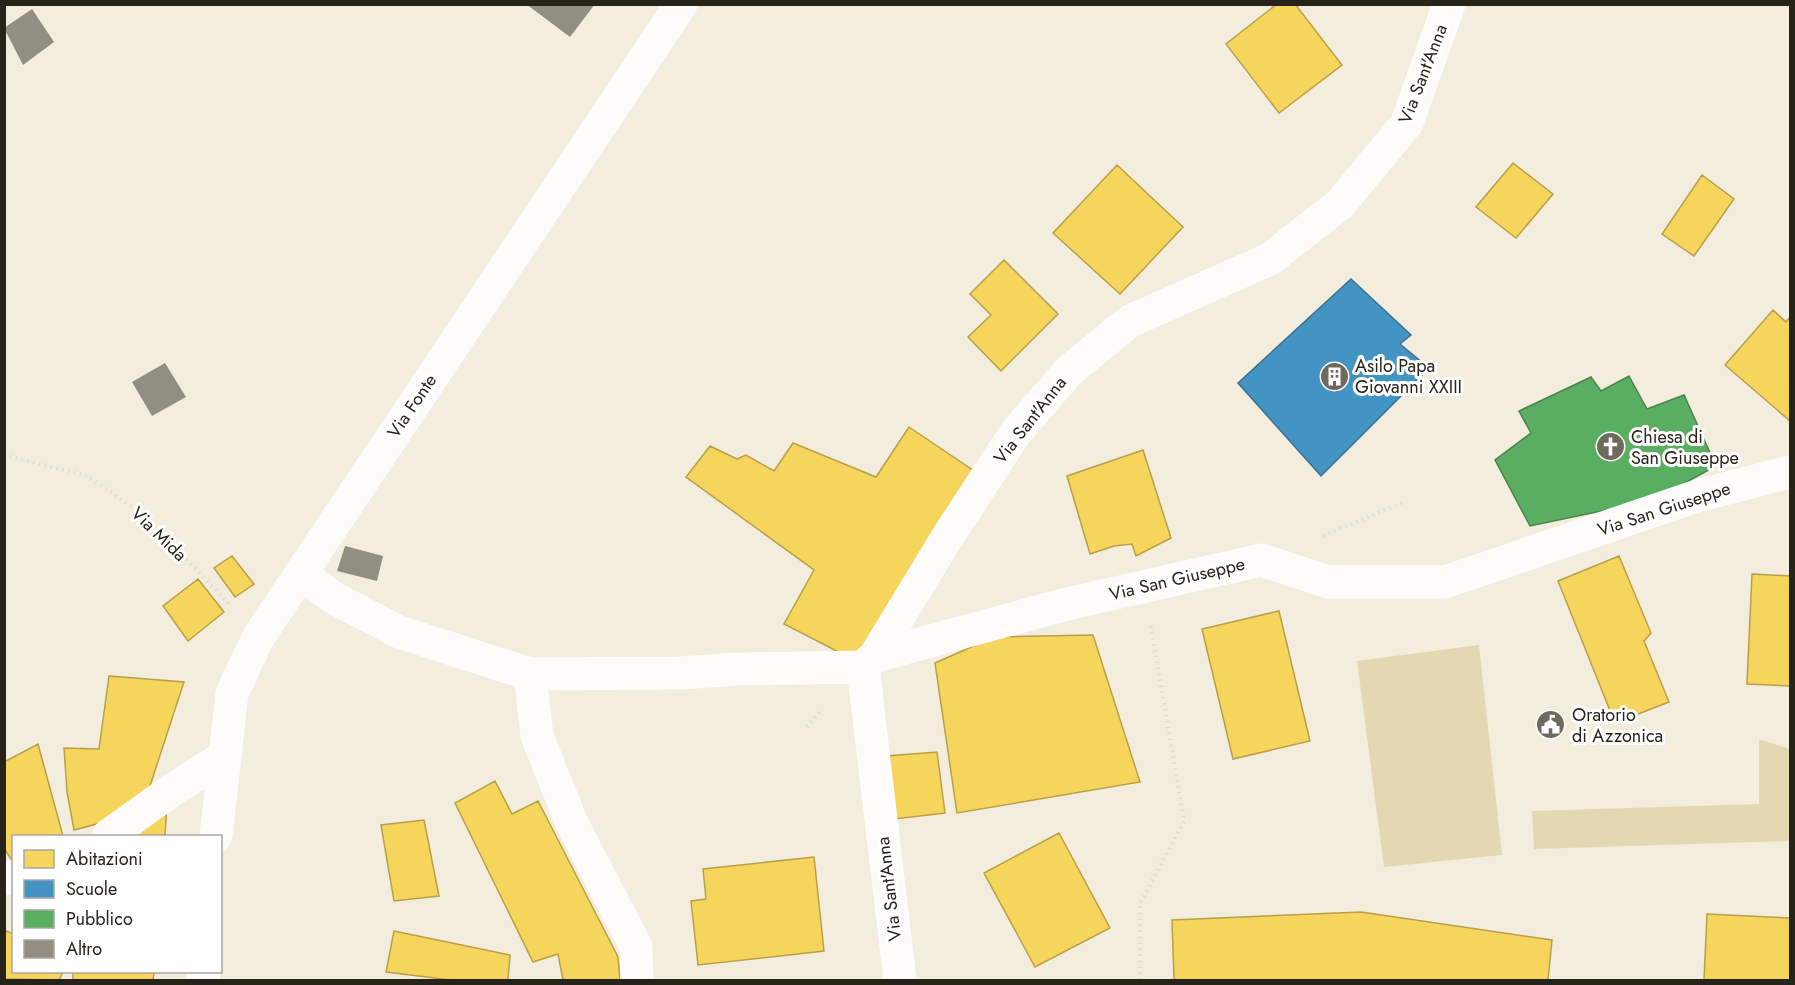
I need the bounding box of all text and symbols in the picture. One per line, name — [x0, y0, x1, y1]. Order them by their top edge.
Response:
street label: Via Sant'Anna — [1392, 20, 1454, 128]
place label: Asilo Papa Giovanni XXIII — [1355, 353, 1462, 400]
building icon: Asilo Papa Giovanni XXIII — [1318, 360, 1350, 392]
street label: Via Fonte — [381, 369, 443, 443]
street label: Via Sant'Anna — [988, 371, 1072, 469]
place label: Chiesa di San Giuseppe — [1631, 424, 1739, 471]
church icon: Chiesa di San Giuseppe — [1594, 431, 1626, 463]
street label: Via San Giuseppe — [1594, 475, 1734, 543]
street label: Via Mida — [125, 501, 193, 567]
street label: Via San Giuseppe — [1107, 551, 1247, 607]
place label: Oratorio di Azzonica — [1572, 702, 1663, 749]
public building icon: Oratorio di Azzonica — [1535, 709, 1567, 741]
legend — [12, 835, 222, 973]
street label: Via Sant'Anna — [870, 835, 908, 943]
text: Abitazioni — [66, 846, 143, 872]
text: Scuole — [66, 876, 117, 902]
text: Pubblico — [66, 906, 133, 932]
text: Altro — [66, 936, 102, 962]

